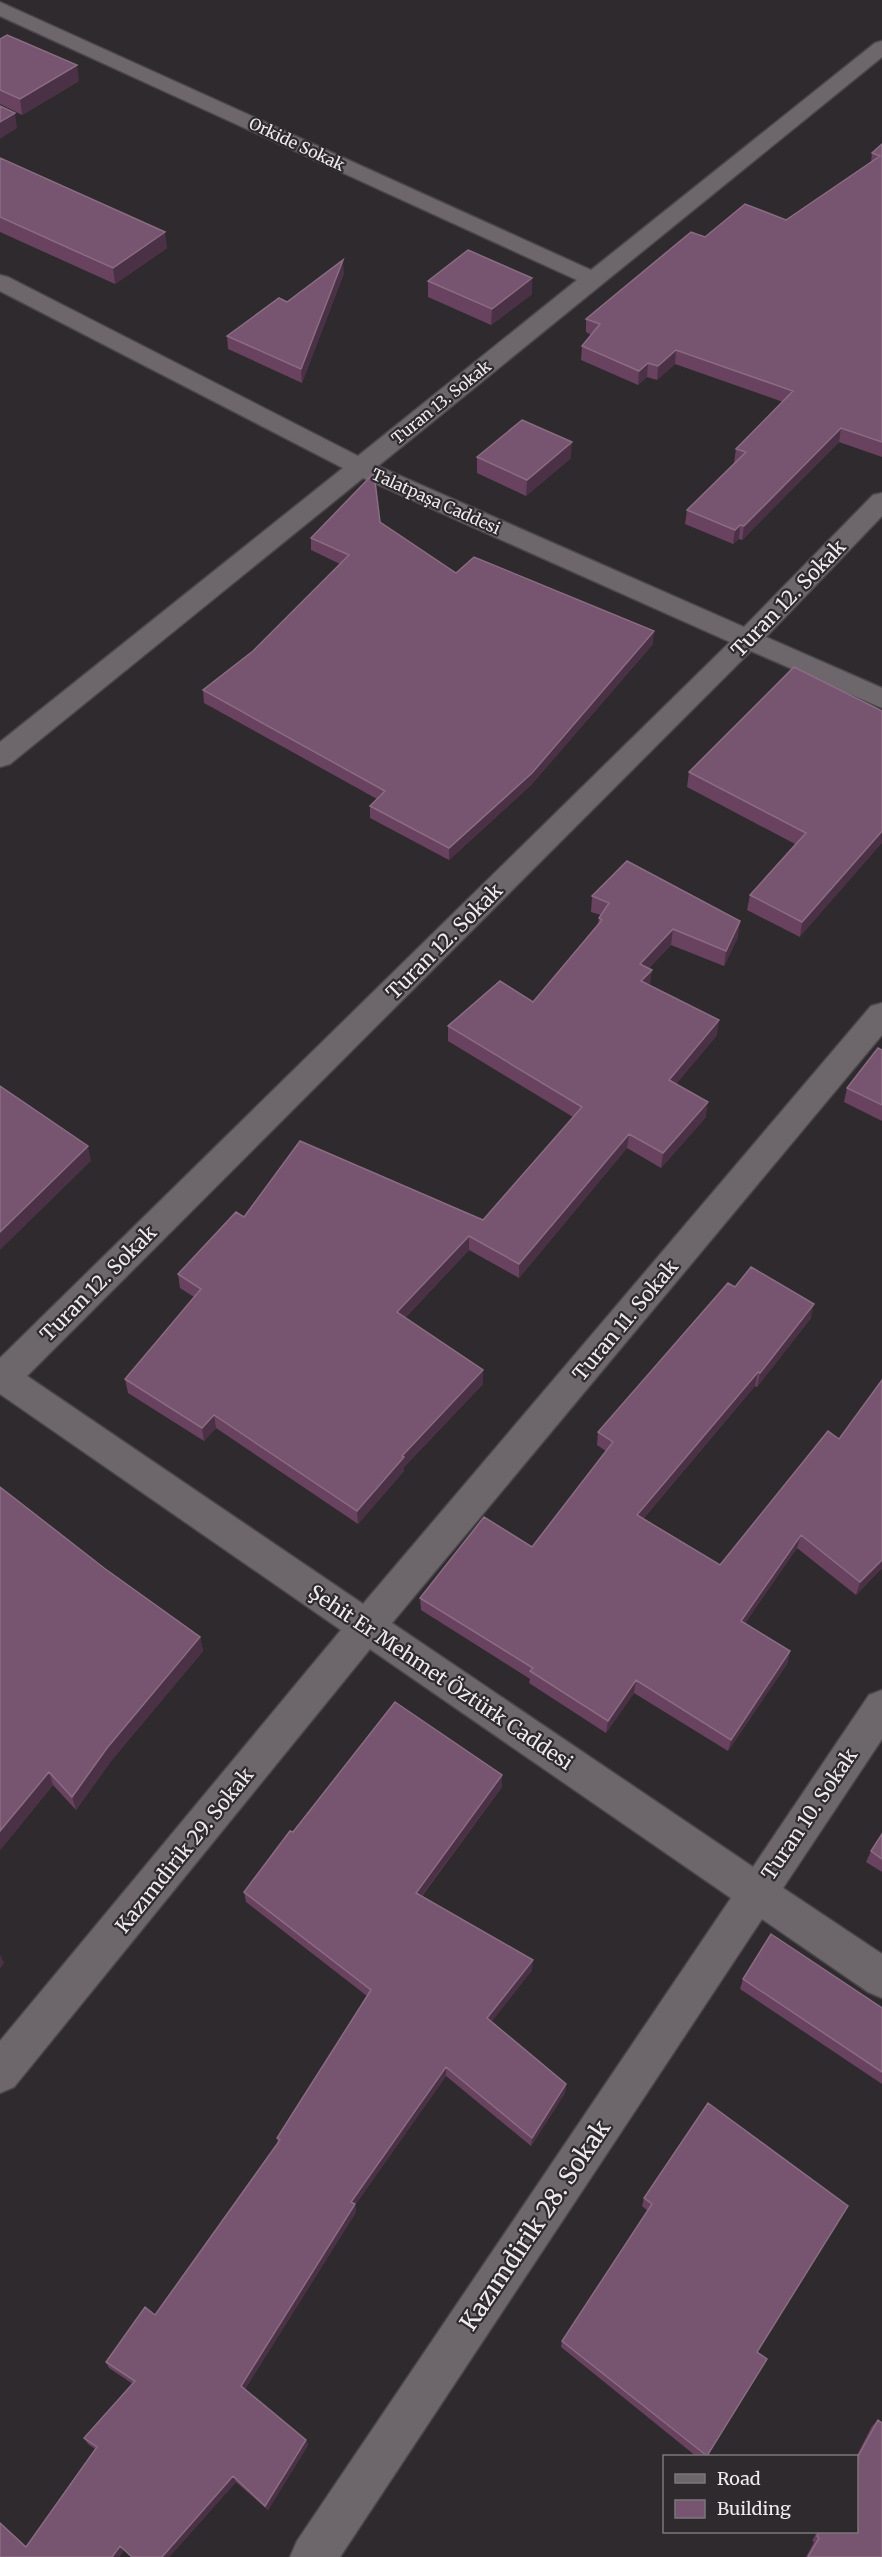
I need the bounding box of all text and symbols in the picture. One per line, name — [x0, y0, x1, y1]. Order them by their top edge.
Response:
street label: Orkide Sokak — [246, 113, 349, 175]
street label: Turan 13. Sokak — [387, 355, 495, 448]
street label: Talatpaşa Caddesi — [369, 464, 503, 538]
street label: Turan 12. Sokak — [726, 534, 851, 662]
street label: Turan 12. Sokak — [381, 877, 508, 1004]
street label: Turan 12. Sokak — [35, 1219, 162, 1346]
street label: Turan 11. Sokak — [567, 1254, 683, 1386]
street label: Şehit Er Mehmet Öztürk Caddesi — [304, 1579, 578, 1775]
street label: Turan 10. Sokak — [756, 1743, 862, 1885]
street label: Kazımdirik 29. Sokak — [110, 1762, 258, 1938]
street label: Kazımdirik 28. Sokak — [453, 2113, 618, 2336]
legend — [663, 2455, 858, 2533]
text: Road — [717, 2467, 761, 2490]
text: Building — [717, 2497, 791, 2520]

